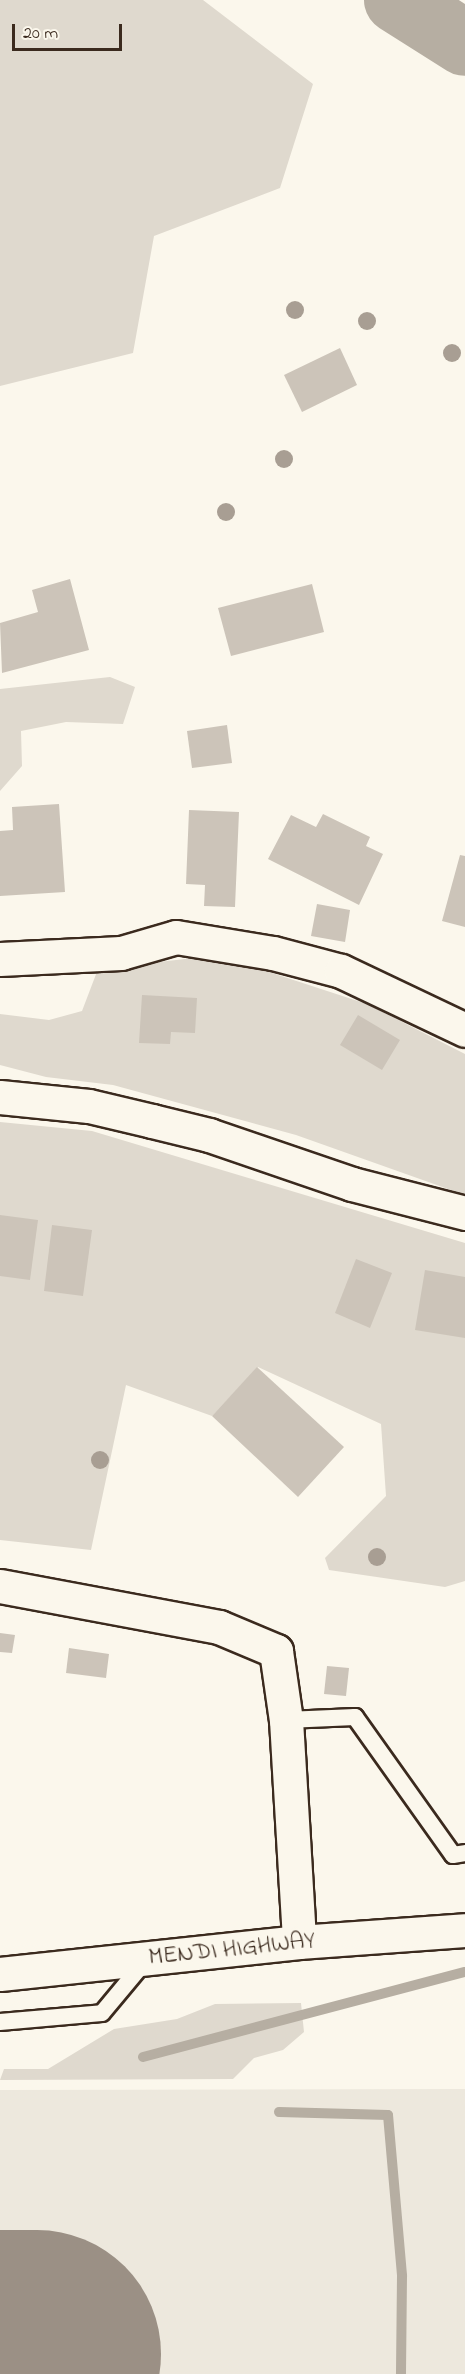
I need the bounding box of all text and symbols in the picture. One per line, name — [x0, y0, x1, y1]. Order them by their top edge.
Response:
scale bar — [15, 12, 124, 50]
text: 20 m — [23, 21, 58, 47]
street label: MENDI HIGHWAY — [147, 1927, 317, 1973]

